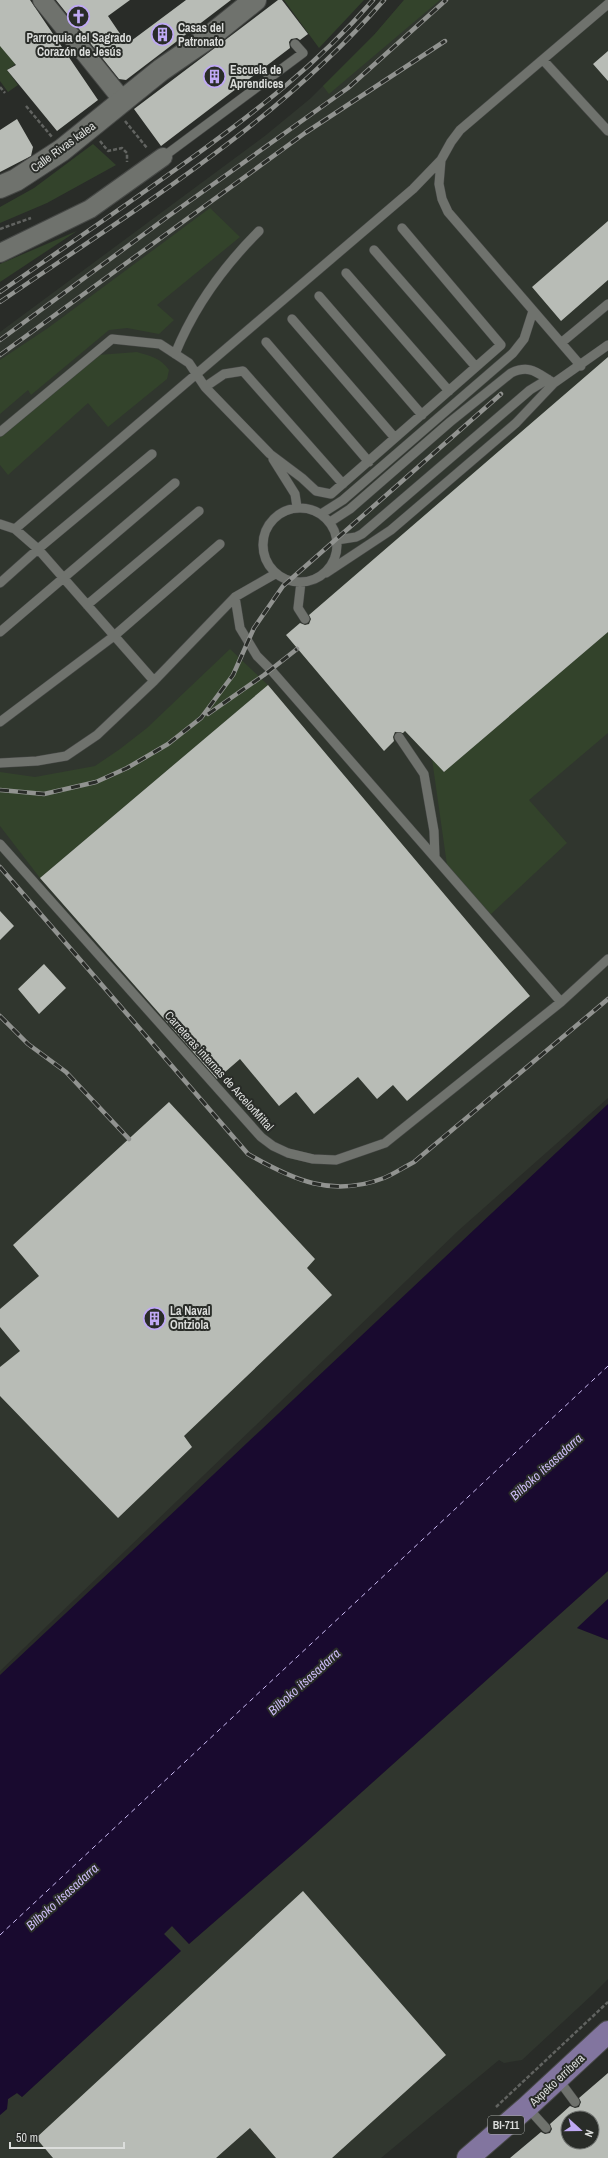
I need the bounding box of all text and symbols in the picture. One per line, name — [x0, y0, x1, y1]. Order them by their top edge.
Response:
church icon: Parroquia del Sagrado Corazón de Jesús — [66, 4, 92, 30]
place label: Casas del Patronato — [178, 20, 224, 50]
building icon: Casas del Patronato — [149, 22, 175, 48]
place label: Parroquia del Sagrado Corazón de Jesús — [26, 30, 132, 60]
place label: Escuela de Aprendices — [230, 62, 284, 92]
building icon: Escuela de Aprendices — [201, 64, 227, 90]
street label: Calle Rivas kalea — [27, 118, 99, 176]
street label: Carreteras internas de ArcelorMittal — [161, 1008, 277, 1134]
place label: La Naval Ontziola — [170, 1303, 211, 1333]
building icon: La Naval Ontziola — [141, 1305, 167, 1331]
water label: Bilboko itsasadarra — [506, 1430, 586, 1504]
water label: Bilboko itsasadarra — [264, 1645, 344, 1719]
water label: Bilboko itsasadarra — [22, 1860, 102, 1934]
street label: Axpeko erribera — [525, 2050, 588, 2110]
north arrow — [560, 2110, 600, 2150]
road number: BI-711 — [488, 2116, 524, 2134]
scale bar — [10, 2124, 124, 2150]
text: N — [582, 2128, 597, 2139]
text: 50 m — [16, 2130, 38, 2146]

